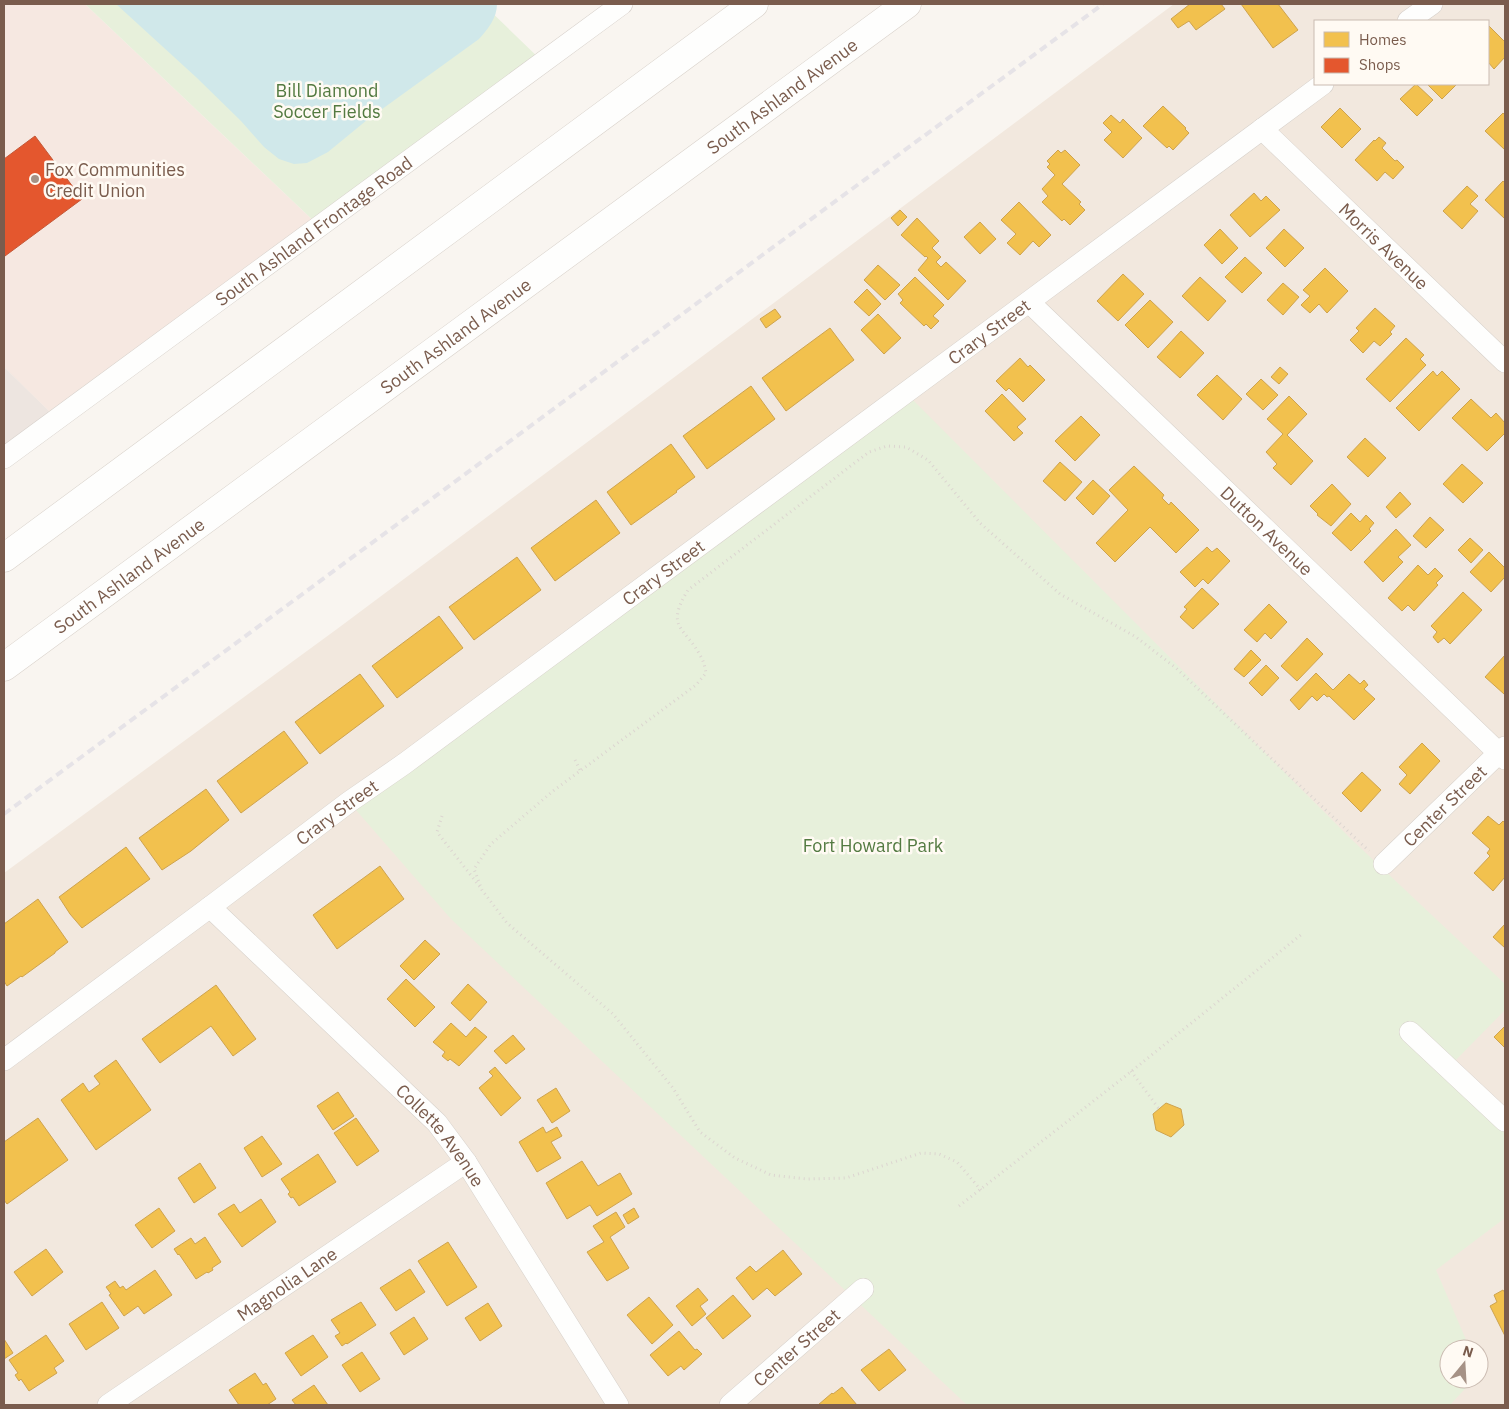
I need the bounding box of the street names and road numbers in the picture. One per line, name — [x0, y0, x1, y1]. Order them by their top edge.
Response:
street label: South Ashland Avenue — [702, 33, 862, 159]
street label: South Ashland Frontage Road — [210, 151, 417, 311]
street label: Morris Avenue — [1334, 198, 1434, 294]
street label: South Ashland Avenue — [375, 272, 536, 399]
street label: Crary Street — [943, 293, 1034, 369]
street label: Dutton Avenue — [1216, 481, 1318, 580]
street label: South Ashland Avenue — [49, 512, 209, 638]
street label: Crary Street — [617, 534, 709, 610]
street label: Center Street — [1398, 760, 1491, 851]
street label: Crary Street — [291, 774, 382, 850]
street label: Collette Avenue — [391, 1079, 490, 1191]
street label: Magnolia Lane — [232, 1242, 341, 1326]
street label: Center Street — [748, 1303, 844, 1391]

